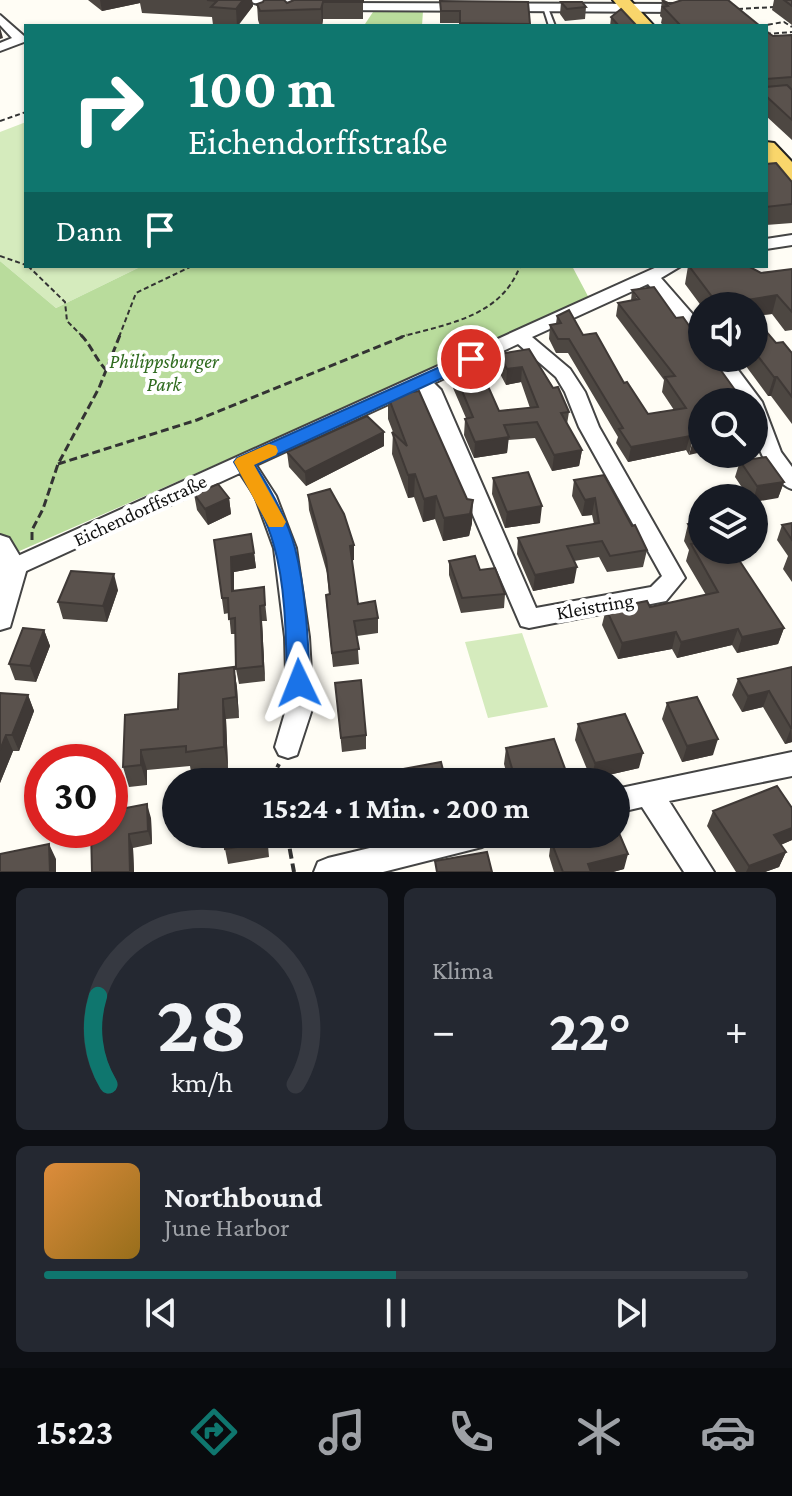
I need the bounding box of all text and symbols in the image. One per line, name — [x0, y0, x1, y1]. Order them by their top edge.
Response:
icon: right — [56, 56, 160, 160]
text: 100 m — [188, 57, 335, 119]
text: Eichendorffstraße — [188, 122, 448, 162]
icon: arrive — [138, 208, 182, 252]
text: Dann — [56, 214, 122, 247]
map controls — [688, 292, 768, 564]
button: sound — [688, 292, 768, 372]
pin — [437, 325, 505, 393]
icon: arrive — [449, 337, 493, 381]
park label: Philippsburger Park — [109, 350, 220, 395]
button: search — [688, 388, 768, 468]
street label: Eichendorffstraße — [70, 469, 210, 550]
button: layers — [688, 484, 768, 564]
street label: Kleistring — [555, 588, 636, 625]
position arrow — [257, 641, 341, 725]
speed limit sign: 30 — [24, 744, 128, 848]
text: 15:24 · 1 Min. · 200 m — [263, 791, 529, 824]
text: Klima — [432, 956, 494, 985]
text: 28 — [157, 976, 247, 1069]
text: 22° — [549, 996, 631, 1063]
text: − — [432, 1006, 455, 1054]
text: + — [725, 1006, 748, 1054]
text: km/h — [171, 1066, 233, 1098]
text: Northbound — [164, 1180, 322, 1213]
text: June Harbor — [164, 1213, 290, 1242]
icon: previous — [139, 1291, 183, 1335]
icon: pause — [374, 1291, 418, 1335]
icon: next — [609, 1291, 653, 1335]
icon: directions — [186, 1404, 242, 1460]
icon: music — [314, 1404, 370, 1460]
icon: phone — [443, 1404, 499, 1460]
icon: climate — [571, 1404, 627, 1460]
icon: car — [700, 1404, 756, 1460]
text: 15:23 — [36, 1412, 113, 1452]

